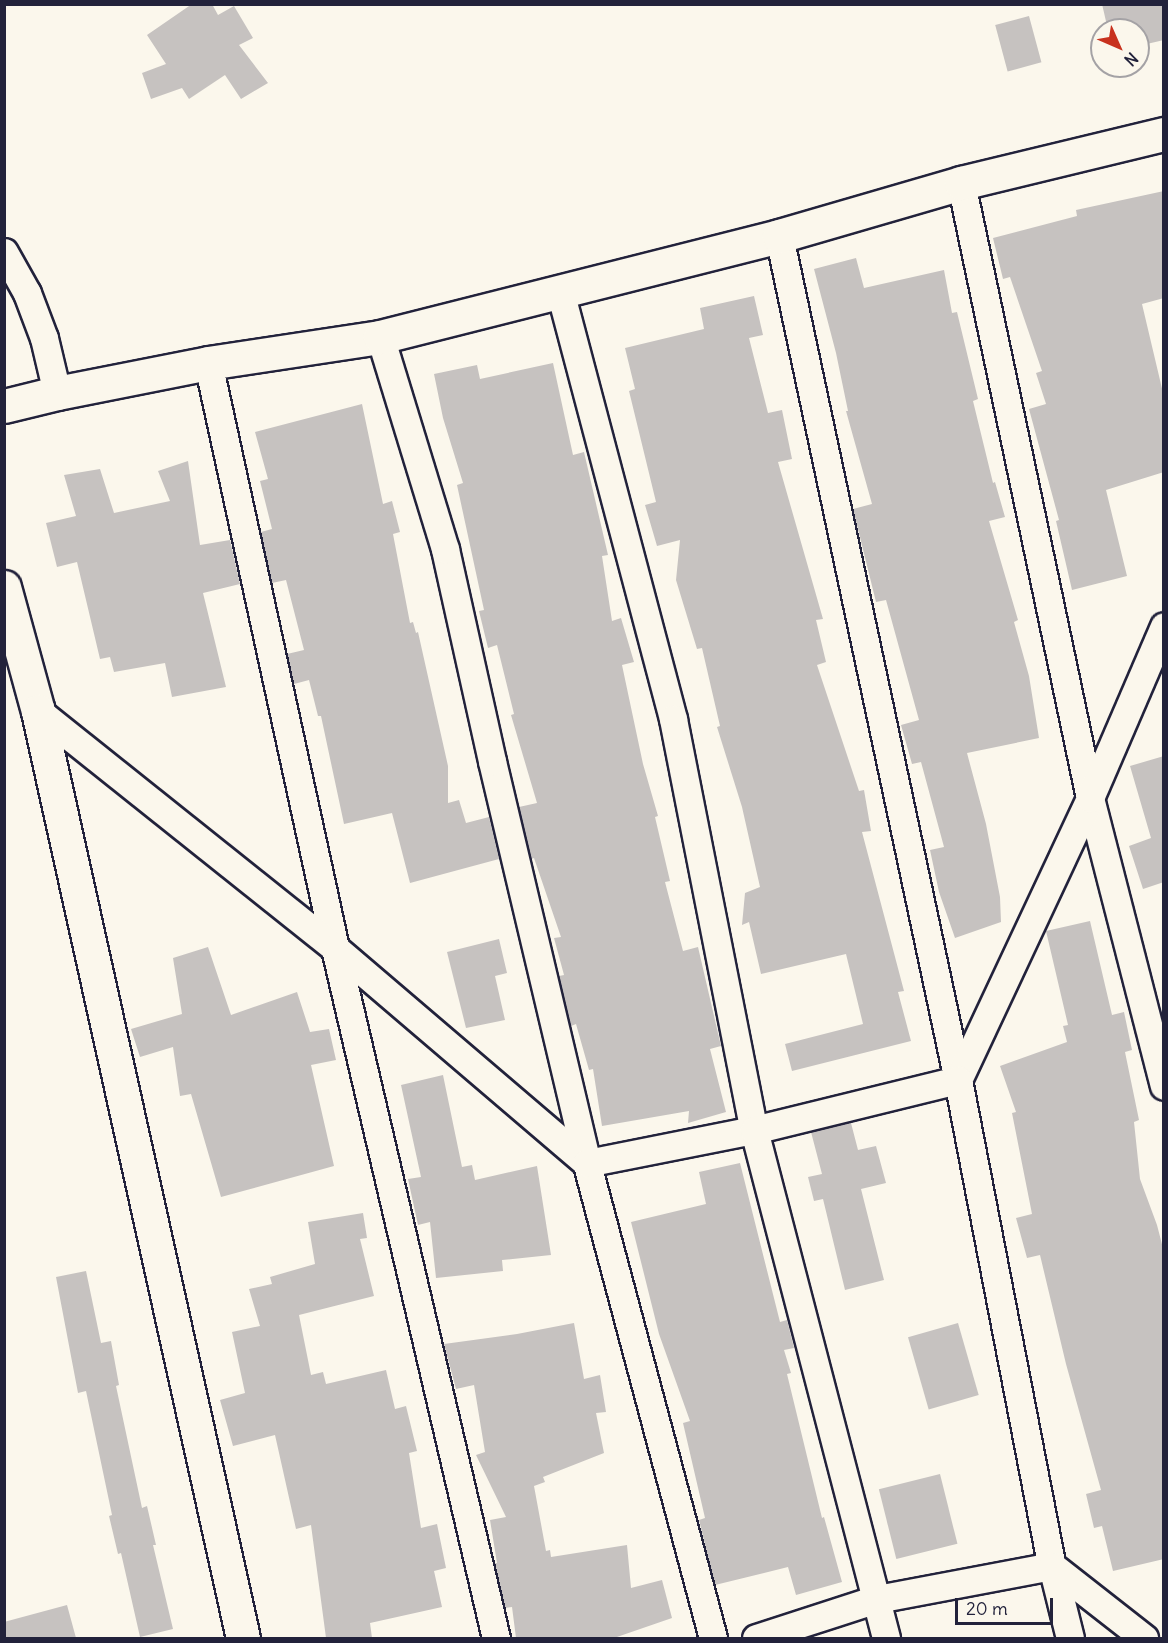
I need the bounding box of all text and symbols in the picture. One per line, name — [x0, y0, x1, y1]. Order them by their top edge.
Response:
north arrow — [1090, 18, 1150, 78]
text: N — [1120, 48, 1142, 70]
scale bar — [958, 1586, 1056, 1624]
text: 20 m — [966, 1597, 1008, 1620]

